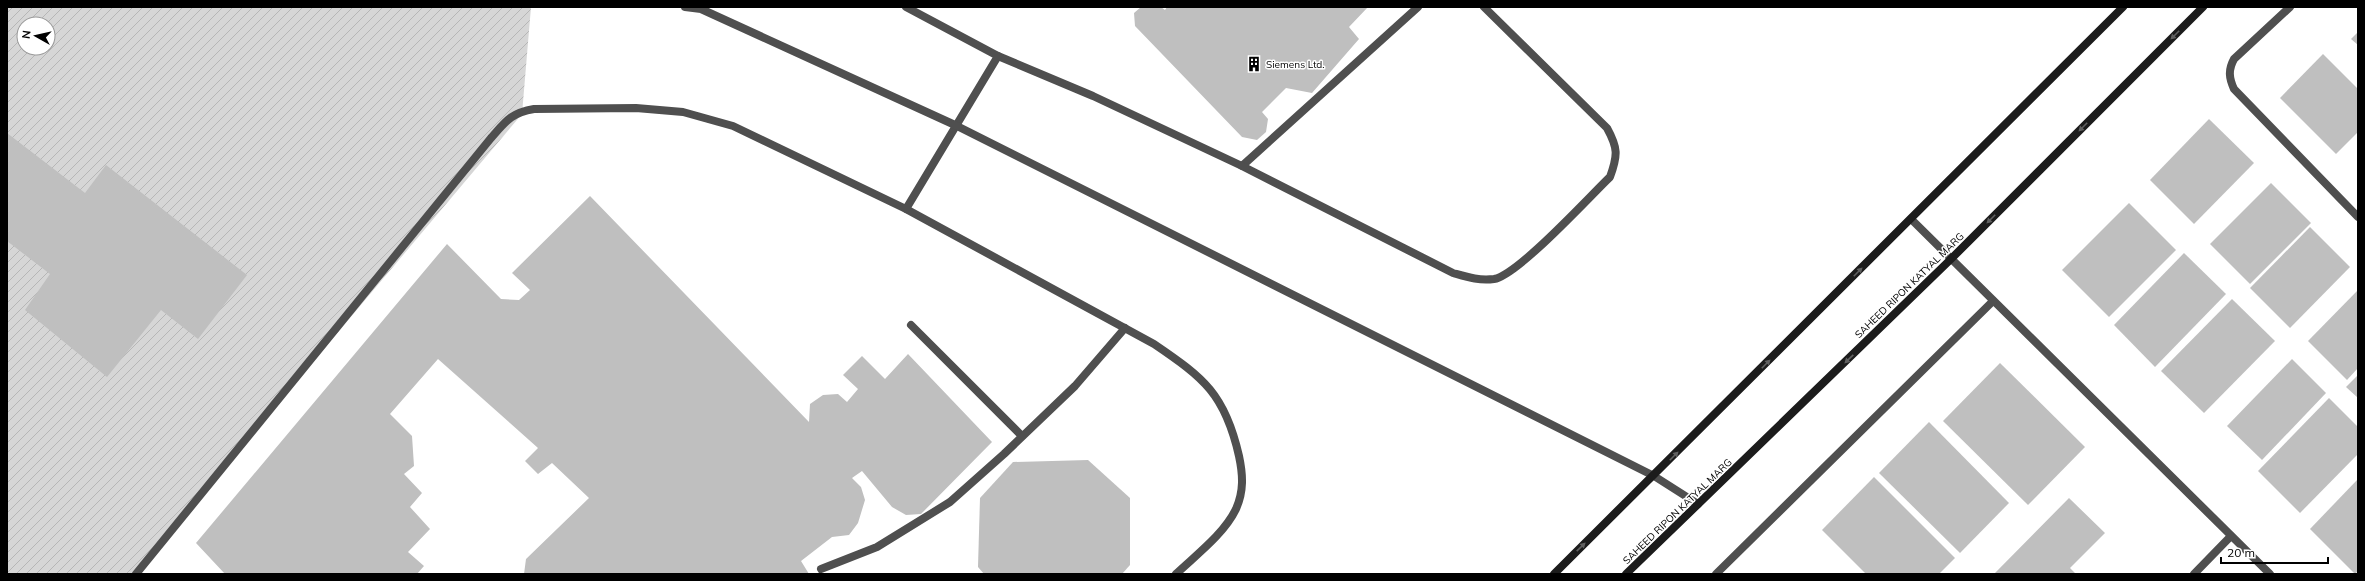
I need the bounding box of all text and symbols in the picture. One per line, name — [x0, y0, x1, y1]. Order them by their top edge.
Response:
north arrow — [16, 16, 56, 56]
text: N — [19, 30, 34, 40]
one-way arrow — [2170, 30, 2180, 40]
building icon: Siemens Ltd. — [1245, 55, 1263, 73]
place label: Siemens Ltd. — [1266, 58, 1325, 71]
one-way arrow — [2078, 122, 2088, 132]
one-way arrow — [1986, 214, 1996, 224]
street label: SAHEED RIPON KATYAL MARG — [1852, 230, 1967, 341]
one-way arrow — [1853, 267, 1863, 277]
one-way arrow — [1843, 354, 1854, 363]
one-way arrow — [1761, 359, 1771, 369]
one-way arrow — [1669, 451, 1679, 461]
street label: SAHEED RIPON KATYAL MARG — [1620, 456, 1735, 567]
scale bar — [2221, 539, 2328, 565]
one-way arrow — [1577, 543, 1586, 552]
text: 20 m — [2227, 545, 2255, 560]

